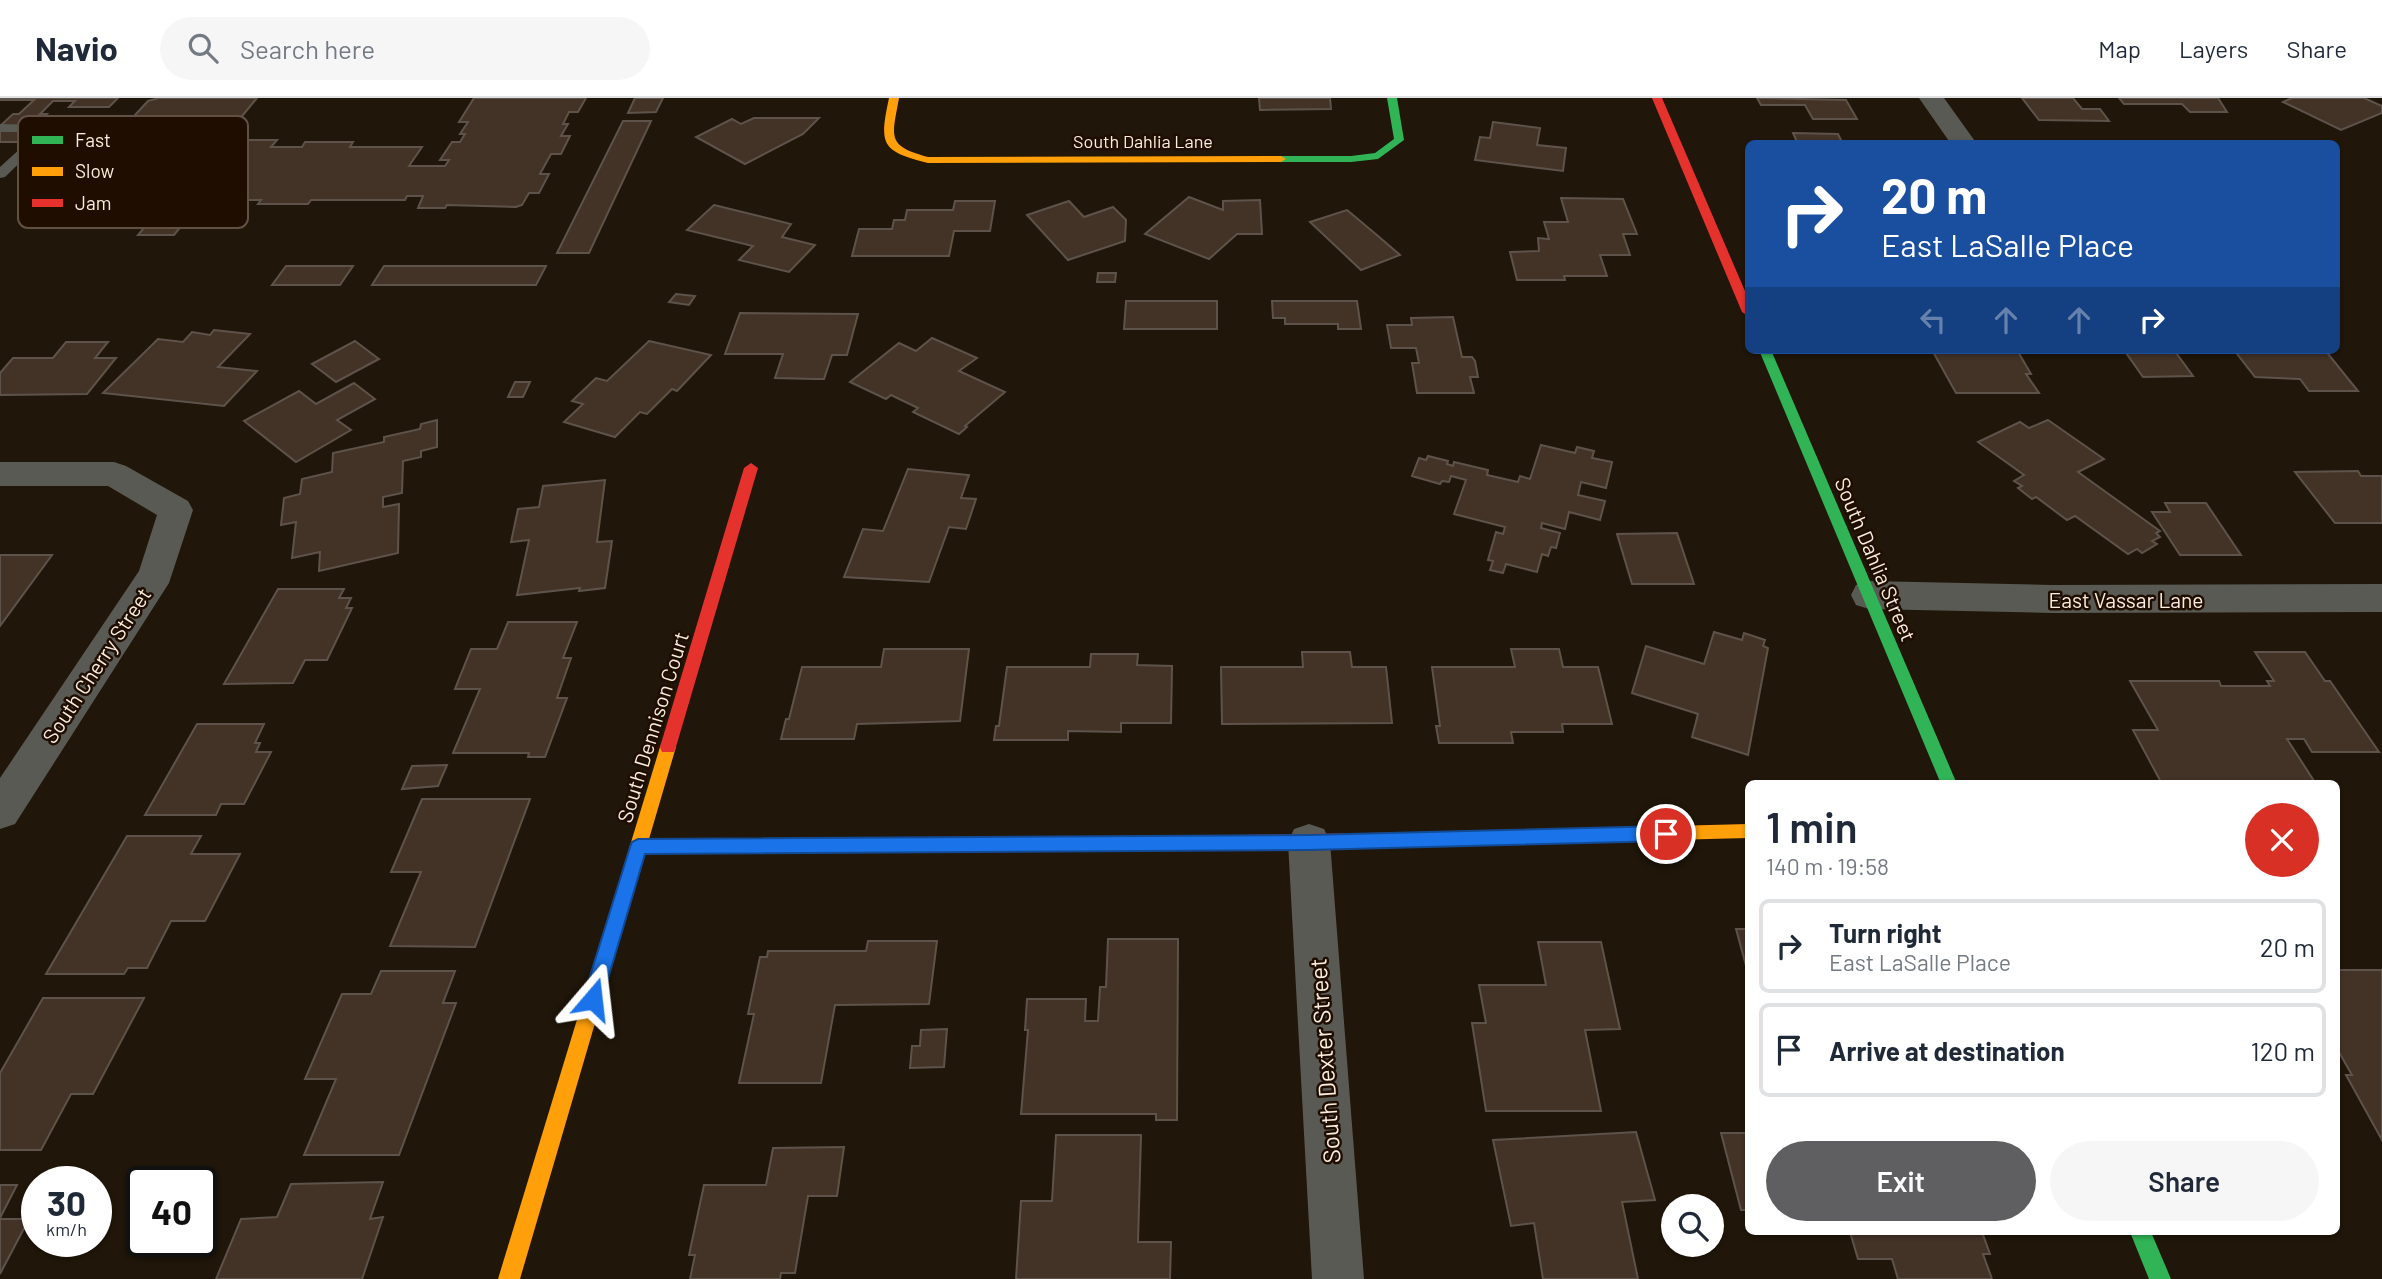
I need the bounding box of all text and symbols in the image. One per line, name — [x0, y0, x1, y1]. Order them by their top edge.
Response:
search box — [160, 17, 650, 80]
text: Navio — [35, 28, 118, 68]
icon: search — [184, 29, 222, 67]
text: Search here — [240, 33, 375, 64]
text: Map — [2098, 34, 2141, 63]
text: Layers — [2179, 34, 2248, 63]
text: Share — [2286, 34, 2347, 63]
legend — [18, 116, 248, 228]
text: Fast — [75, 128, 111, 151]
street label: South Dahlia Lane — [1073, 130, 1213, 152]
text: Slow — [75, 159, 114, 182]
text: 20 m — [1881, 165, 1987, 224]
icon: right — [1766, 168, 1857, 259]
text: Jam — [75, 191, 111, 214]
text: East LaSalle Place — [1881, 225, 2134, 263]
icon: left — [1914, 301, 1952, 339]
icon: ahead — [1987, 301, 2025, 339]
icon: ahead — [2060, 301, 2098, 339]
icon: right — [2133, 301, 2171, 339]
street label: South Dahlia Street — [1830, 473, 1922, 645]
street label: South Cherry Street — [36, 583, 156, 747]
street label: East Vassar Lane — [2049, 587, 2203, 612]
street label: South Dennison Court — [611, 628, 693, 826]
text: 1 min — [1766, 801, 1858, 851]
button: close — [2245, 803, 2319, 877]
pin — [1636, 804, 1696, 864]
icon: arrive — [1647, 815, 1685, 853]
text: 140 m · 19:58 — [1766, 852, 1889, 880]
text: Turn right — [1829, 917, 1942, 948]
icon: right — [1770, 927, 1808, 965]
text: 20 m — [2260, 931, 2315, 962]
text: East LaSalle Place — [1829, 948, 2011, 976]
street label: South Dexter Street — [1302, 958, 1346, 1164]
position arrow — [556, 962, 630, 1036]
icon: arrive — [1770, 1031, 1808, 1069]
text: Arrive at destination — [1829, 1035, 2065, 1066]
text: 120 m — [2251, 1035, 2315, 1066]
button: Exit — [1766, 1141, 2036, 1221]
button: Share — [2050, 1141, 2319, 1221]
speed limit sign: 40 — [126, 1166, 217, 1257]
text: 30 — [47, 1181, 86, 1223]
map controls — [1661, 1194, 1724, 1257]
button: search — [1661, 1194, 1724, 1257]
text: km/h — [46, 1218, 87, 1240]

